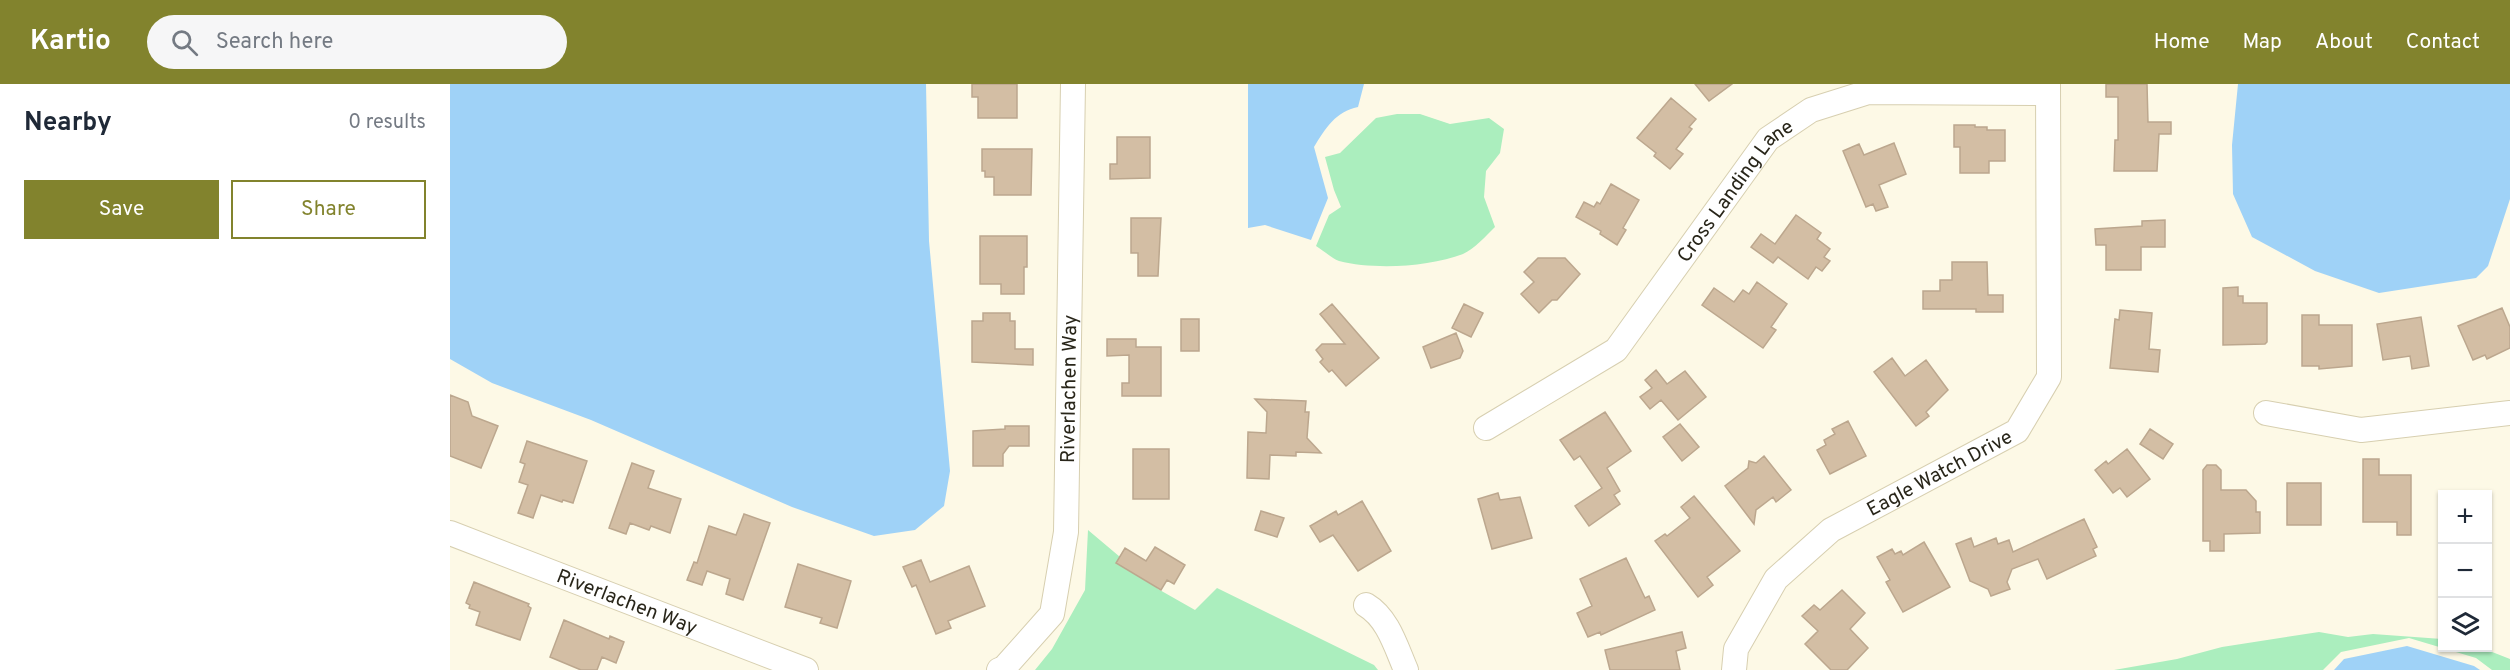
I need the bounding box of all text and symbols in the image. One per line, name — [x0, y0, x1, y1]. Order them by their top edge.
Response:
search box — [147, 15, 567, 69]
text: Kartio — [30, 24, 111, 60]
icon: search — [168, 26, 201, 59]
text: Search here — [216, 29, 333, 56]
text: Home — [2154, 29, 2210, 56]
text: Map — [2243, 29, 2282, 56]
text: About — [2315, 29, 2373, 56]
text: Contact — [2406, 29, 2480, 56]
text: Nearby — [24, 107, 112, 140]
text: 0 results — [348, 110, 426, 136]
street label: Cross Landing Lane — [1672, 114, 1799, 269]
button: Save — [24, 180, 219, 239]
button: Share — [231, 180, 426, 239]
street label: Riverlachen Way — [1056, 314, 1084, 463]
street label: Eagle Watch Drive — [1863, 425, 2018, 524]
map controls — [2438, 490, 2492, 652]
button: + — [2438, 490, 2492, 544]
button: − — [2438, 544, 2492, 598]
street label: Riverlachen Way — [553, 564, 701, 642]
button: layers — [2438, 598, 2492, 652]

